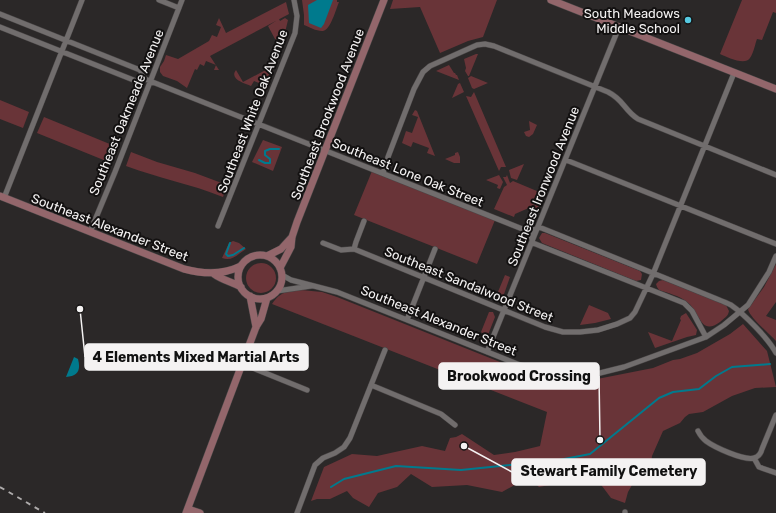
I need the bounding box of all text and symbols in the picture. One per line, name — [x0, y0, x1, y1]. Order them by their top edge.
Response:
place label: South Meadows Middle School — [584, 6, 680, 36]
marker: South Meadows Middle School — [683, 15, 693, 25]
street label: Southeast Brookwood Avenue — [288, 26, 367, 202]
street label: Southeast Oakmeade Avenue — [86, 27, 167, 197]
street label: Southeast White Oak Avenue — [214, 28, 291, 195]
street label: Southeast Ironwood Avenue — [505, 104, 582, 268]
street label: Southeast Lone Oak Street — [330, 135, 486, 210]
street label: Southeast Alexander Street — [29, 191, 190, 264]
street label: Southeast Sandalwood Street — [382, 244, 555, 325]
street label: Southeast Alexander Street — [359, 282, 519, 359]
callout: 4 Elements Mixed Martial Arts — [85, 344, 308, 370]
text: 4 Elements Mixed Martial Arts — [92, 349, 300, 366]
callout: Brookwood Crossing — [439, 363, 599, 389]
text: Brookwood Crossing — [447, 368, 591, 385]
callout: Stewart Family Cemetery — [512, 459, 705, 485]
text: Stewart Family Cemetery — [521, 463, 698, 480]

